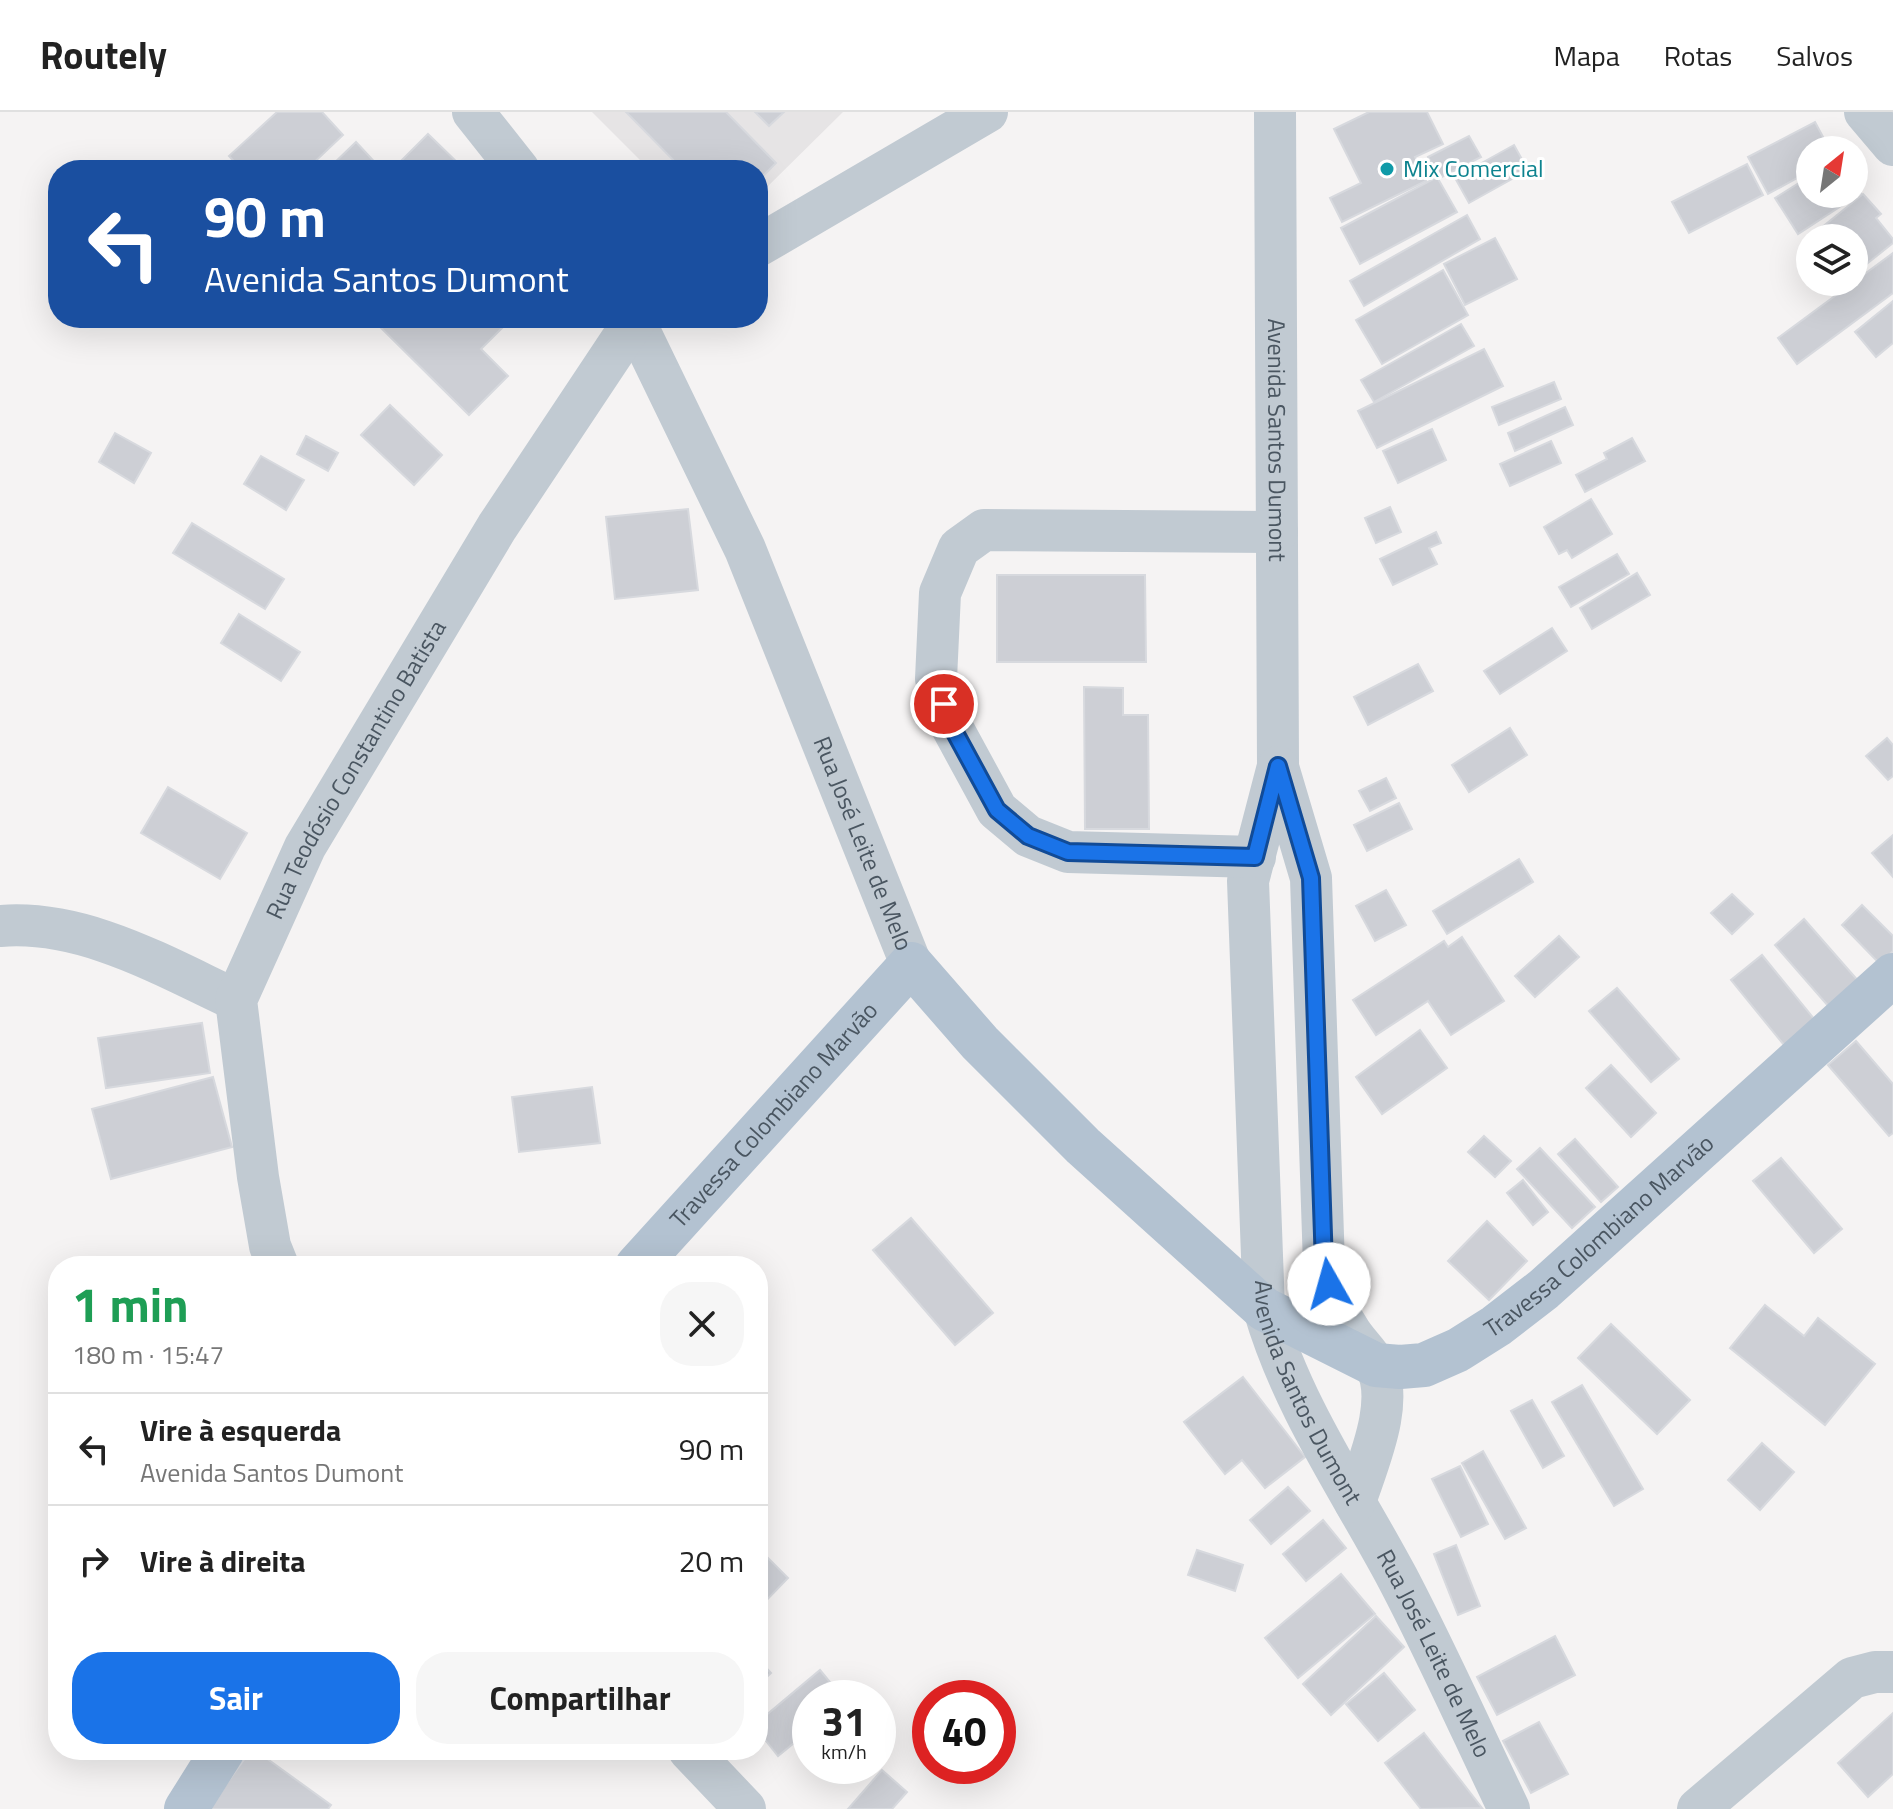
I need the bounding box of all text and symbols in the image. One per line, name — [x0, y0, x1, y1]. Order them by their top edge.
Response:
text: Routely — [40, 26, 167, 84]
text: Mapa — [1553, 34, 1620, 77]
text: Rotas — [1664, 34, 1732, 77]
text: Salvos — [1776, 34, 1853, 77]
north arrow — [1796, 136, 1868, 208]
map controls — [1796, 136, 1868, 296]
place label: Mix Comercial — [1403, 150, 1544, 186]
marker: Mix Comercial — [1378, 160, 1396, 178]
text: 90 m — [204, 174, 326, 259]
icon: left — [72, 192, 176, 296]
button: layers — [1796, 224, 1868, 296]
text: Avenida Santos Dumont — [204, 251, 569, 306]
street label: Avenida Santos Dumont — [1259, 318, 1296, 562]
street label: Rua Teodósio Constantino Batista — [256, 613, 454, 925]
pin — [910, 670, 978, 738]
icon: arrive — [922, 682, 966, 726]
street label: Rua José Leite de Melo — [805, 731, 923, 956]
street label: Travessa Colombiano Marvão — [661, 993, 886, 1236]
street label: Travessa Colombiano Marvão — [1477, 1125, 1722, 1346]
position arrow — [1287, 1242, 1371, 1326]
text: 1 min — [72, 1268, 189, 1341]
street label: Avenida Santos Dumont — [1246, 1280, 1372, 1512]
button: close — [660, 1282, 744, 1366]
text: 180 m · 15:47 — [72, 1335, 224, 1374]
text: Vire à esquerda — [140, 1407, 341, 1453]
text: 90 m — [679, 1426, 744, 1472]
icon: left — [72, 1427, 116, 1471]
text: Avenida Santos Dumont — [140, 1453, 403, 1492]
text: Vire à direita — [140, 1538, 305, 1584]
text: 20 m — [679, 1538, 744, 1584]
icon: right — [72, 1539, 116, 1583]
street label: Rua José Leite de Melo — [1368, 1542, 1501, 1763]
button: Sair — [72, 1652, 400, 1744]
button: Compartilhar — [416, 1652, 744, 1744]
speed limit sign: 40 — [912, 1680, 1016, 1784]
text: 31 — [822, 1691, 866, 1752]
text: km/h — [821, 1736, 867, 1767]

